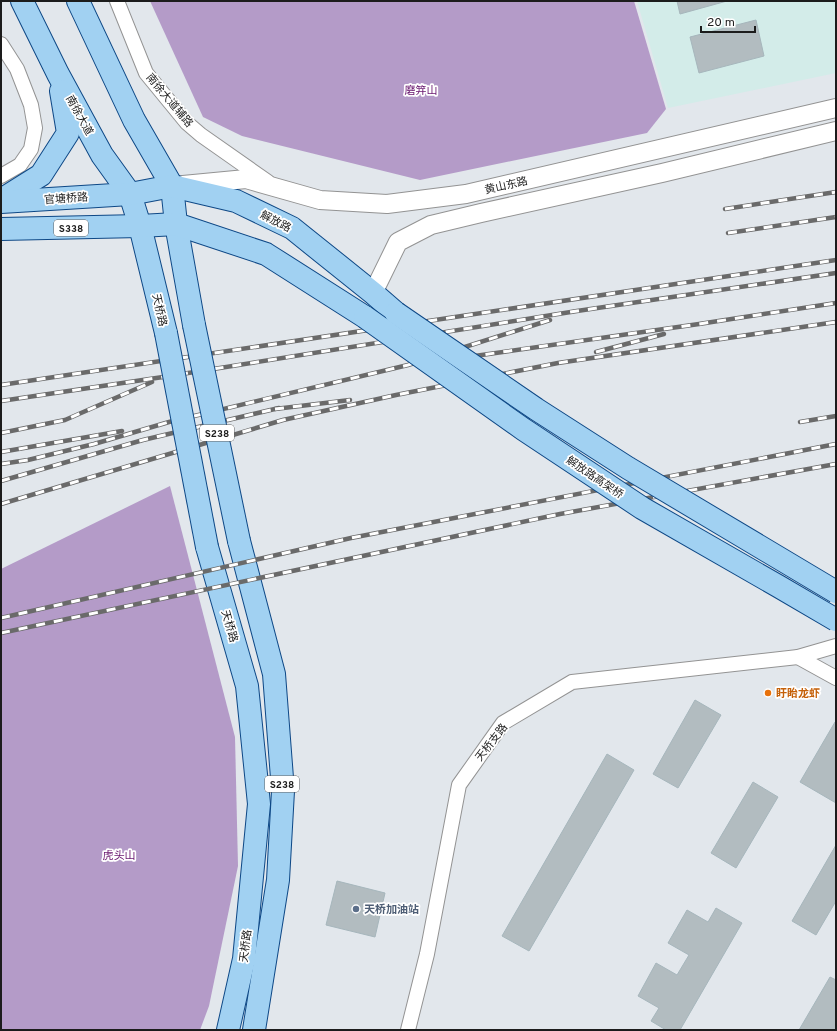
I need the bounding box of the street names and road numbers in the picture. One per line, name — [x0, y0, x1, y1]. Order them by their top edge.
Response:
street label: 南徐大道辅路 — [143, 71, 196, 130]
street label: 南徐大道 — [62, 93, 96, 138]
street label: 黄山东路 — [483, 174, 529, 198]
street label: 官塘桥路 — [44, 190, 89, 208]
street label: 解放路 — [258, 208, 293, 236]
road number: S338 — [54, 220, 88, 236]
street label: 天桥路 — [148, 293, 170, 328]
road number: S238 — [200, 425, 234, 441]
street label: 解放路高架桥 — [563, 454, 626, 502]
street label: 天桥路 — [218, 608, 240, 644]
street label: 天桥支路 — [473, 721, 511, 764]
road number: S238 — [265, 776, 299, 792]
street label: 天桥路 — [237, 929, 255, 963]

